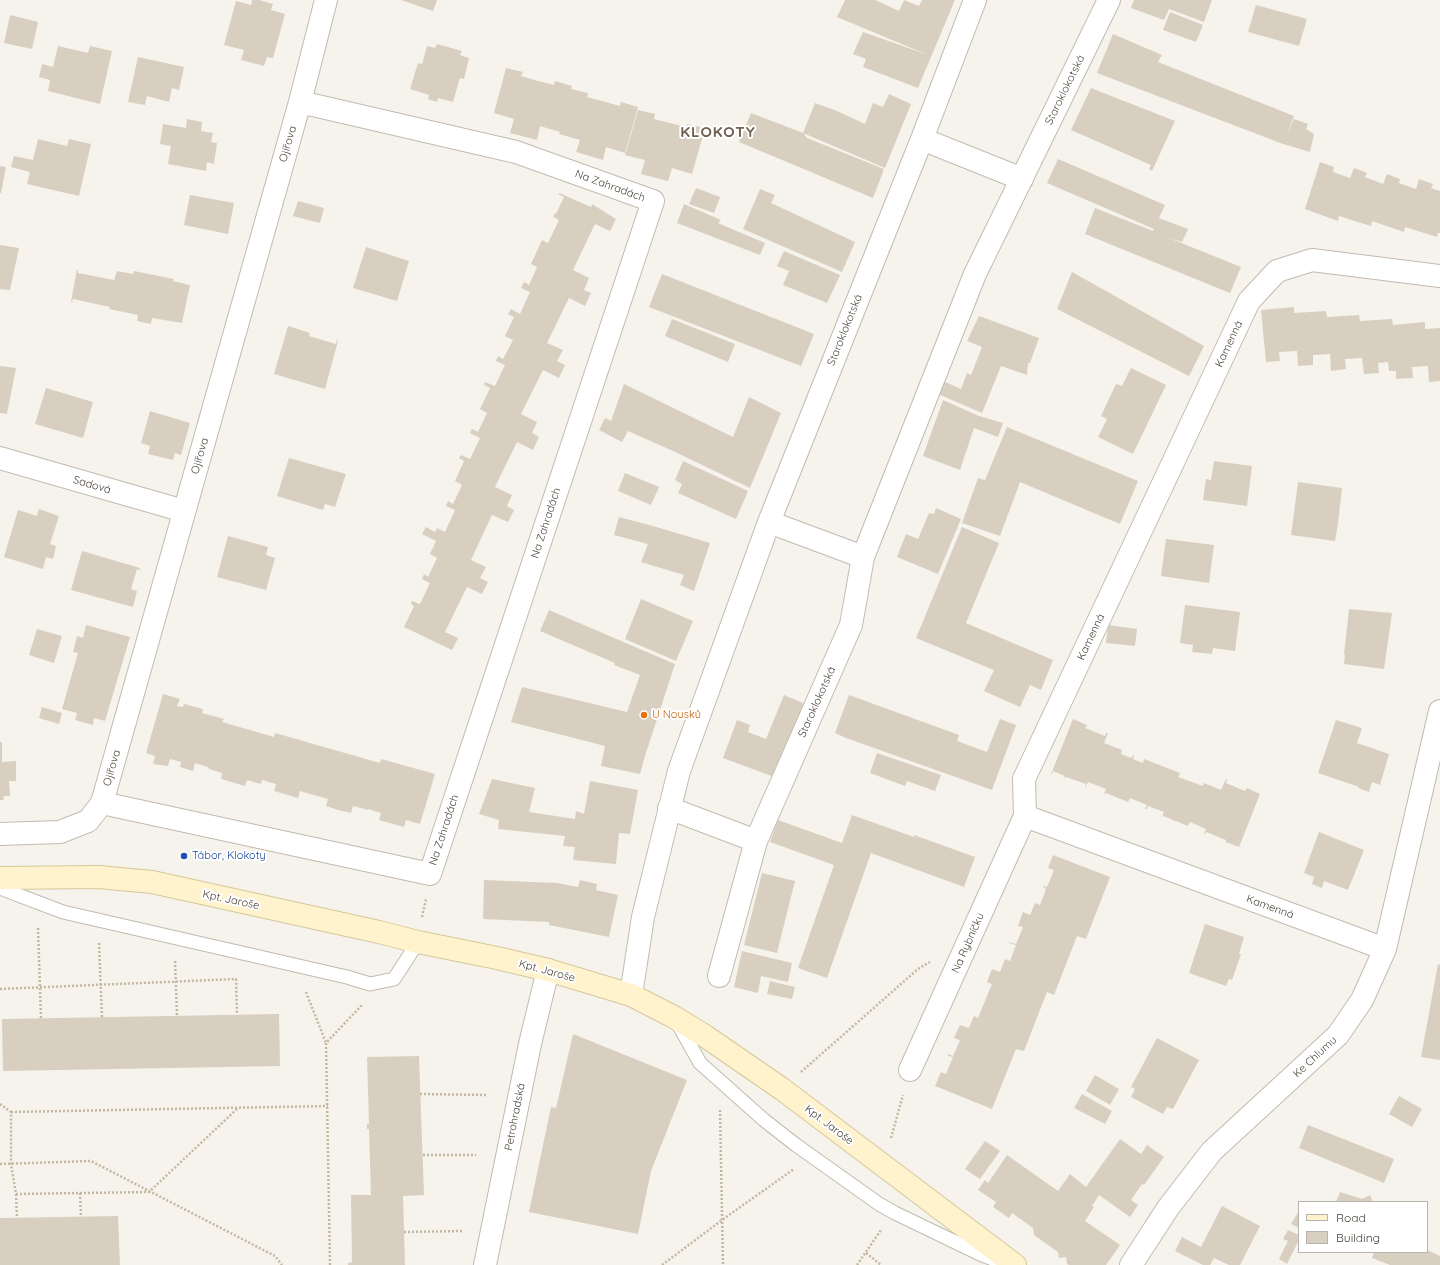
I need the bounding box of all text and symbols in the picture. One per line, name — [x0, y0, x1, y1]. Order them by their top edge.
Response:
street label: Staroklokotská — [1042, 53, 1088, 127]
district label: KLOKOTY — [680, 123, 756, 141]
street label: Ojířova — [277, 124, 299, 164]
street label: Na Zahradách — [573, 167, 647, 205]
street label: Staroklokotská — [825, 292, 865, 368]
street label: Kamenná — [1213, 319, 1245, 369]
street label: Ojířova — [189, 436, 211, 476]
street label: Sadová — [72, 473, 112, 497]
street label: Na Zahradách — [528, 486, 564, 560]
street label: Kamenná — [1075, 612, 1107, 662]
street label: Staroklokotská — [796, 665, 838, 739]
place label: U Nousků — [652, 708, 701, 722]
marker: U Nousků — [639, 710, 649, 720]
street label: Ojířova — [101, 748, 123, 788]
street label: Na Zahradách — [426, 793, 462, 867]
place label: Tábor, Klokoty — [192, 849, 266, 863]
marker: Tábor, Klokoty — [179, 851, 189, 861]
street label: Kpt. Jaroše — [201, 888, 261, 912]
street label: Kamenná — [1244, 892, 1296, 922]
street label: Na Rybníčku — [949, 911, 987, 975]
street label: Kpt. Jaroše — [517, 957, 577, 985]
street label: Ke Chlumu — [1290, 1033, 1340, 1081]
street label: Petrohradská — [502, 1082, 528, 1152]
street label: Kpt. Jaroše — [802, 1102, 856, 1148]
legend — [1298, 1201, 1428, 1253]
text: Road — [1336, 1210, 1366, 1225]
text: Building — [1336, 1230, 1380, 1245]

